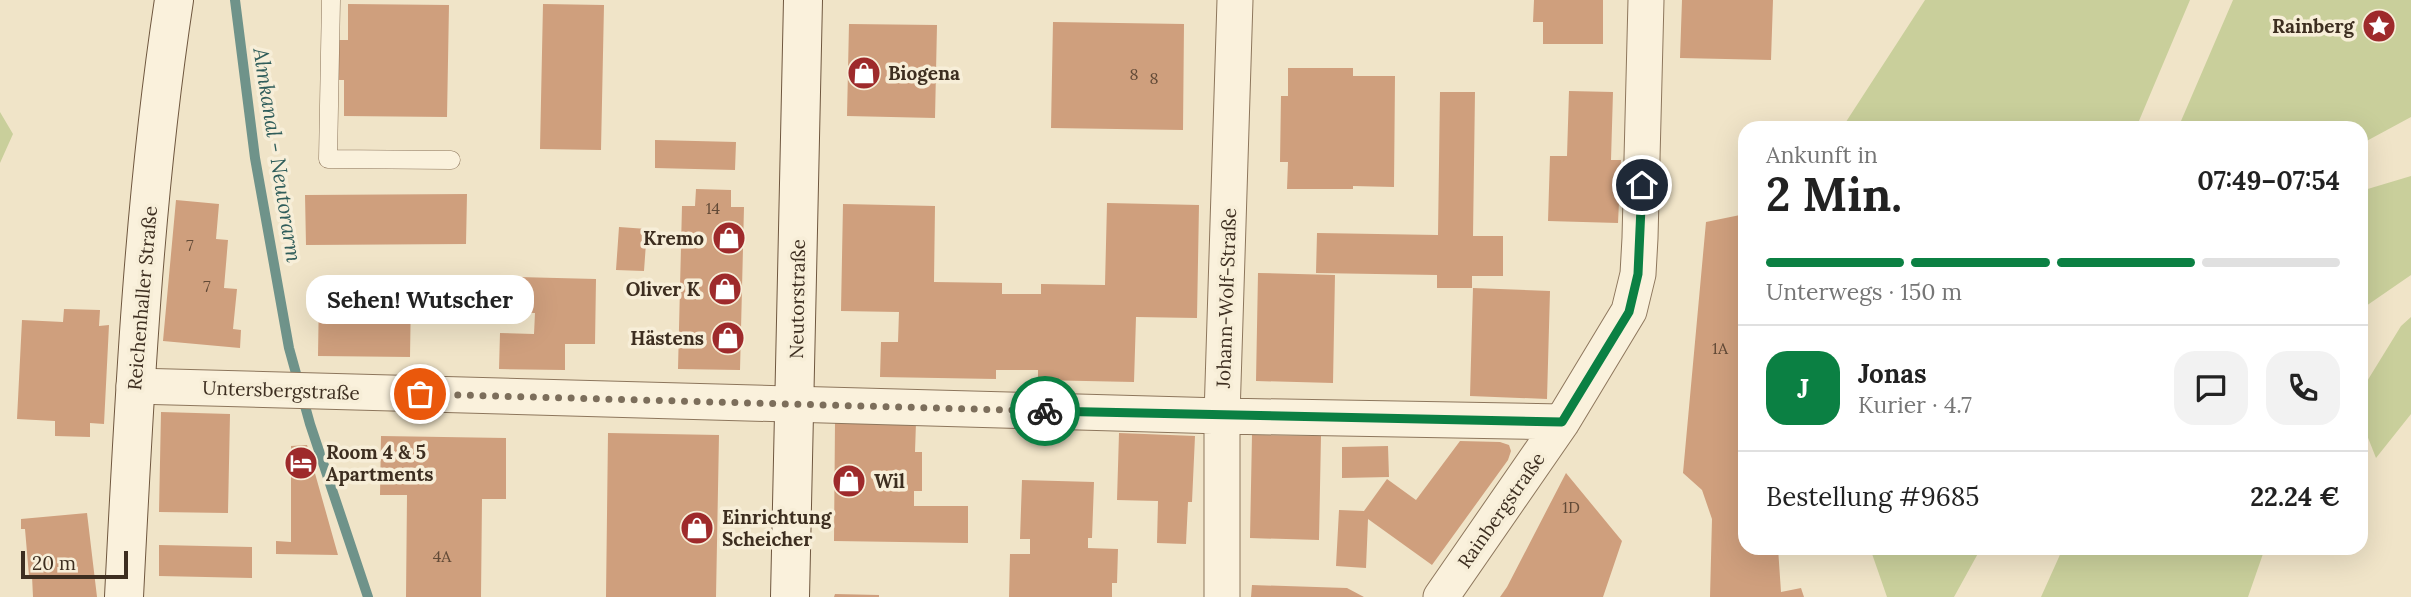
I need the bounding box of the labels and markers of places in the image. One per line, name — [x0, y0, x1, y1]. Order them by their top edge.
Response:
place icon: Rainberg — [2360, 7, 2398, 45]
place label: Rainberg — [2272, 14, 2355, 38]
shop icon: Biogena — [845, 54, 883, 92]
place label: Biogena — [888, 61, 960, 85]
pin — [1612, 155, 1672, 215]
shop icon: Kremo — [710, 219, 748, 257]
place label: Kremo — [643, 226, 704, 250]
shop icon: Oliver K — [706, 270, 744, 308]
callout: Sehen! Wutscher — [306, 275, 534, 324]
place label: Oliver K — [626, 277, 700, 301]
shop icon: Hästens — [709, 319, 747, 357]
place label: Hästens — [630, 326, 704, 350]
pin — [390, 364, 450, 424]
place label: Room 4 & 5 Apartments — [326, 440, 434, 486]
hotel icon: Room 4 & 5 Apartments — [282, 444, 320, 482]
shop icon: Wil — [830, 462, 868, 500]
place label: Wil — [874, 469, 905, 493]
place label: Einrichtung Scheicher — [722, 505, 833, 551]
shop icon: Einrichtung Scheicher — [678, 509, 716, 547]

